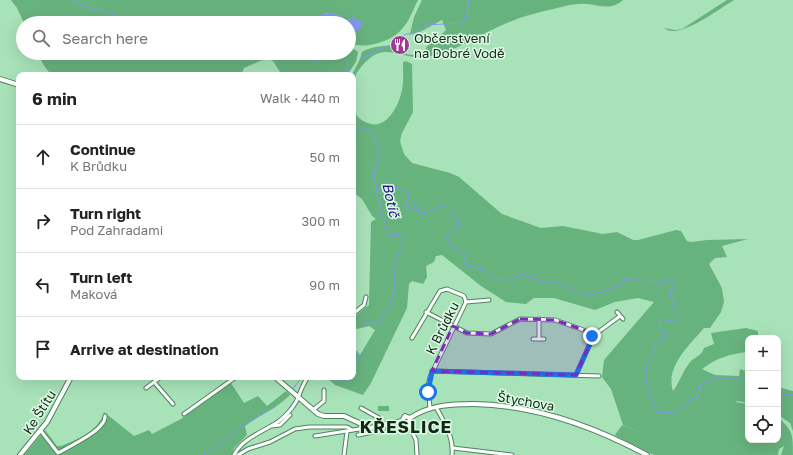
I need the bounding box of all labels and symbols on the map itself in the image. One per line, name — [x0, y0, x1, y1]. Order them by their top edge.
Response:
place label: Občerstvení na Dobré Vodě — [414, 30, 504, 61]
restaurant icon: Občerstvení na Dobré Vodě — [389, 34, 411, 56]
water label: Botič — [379, 181, 404, 220]
street label: K Brůdku — [422, 299, 462, 357]
route end — [583, 327, 601, 345]
route start — [419, 383, 437, 401]
street label: Ke Štítu — [19, 387, 59, 437]
street label: Štychova — [496, 388, 556, 414]
district label: KŘESLICE — [360, 416, 452, 437]

